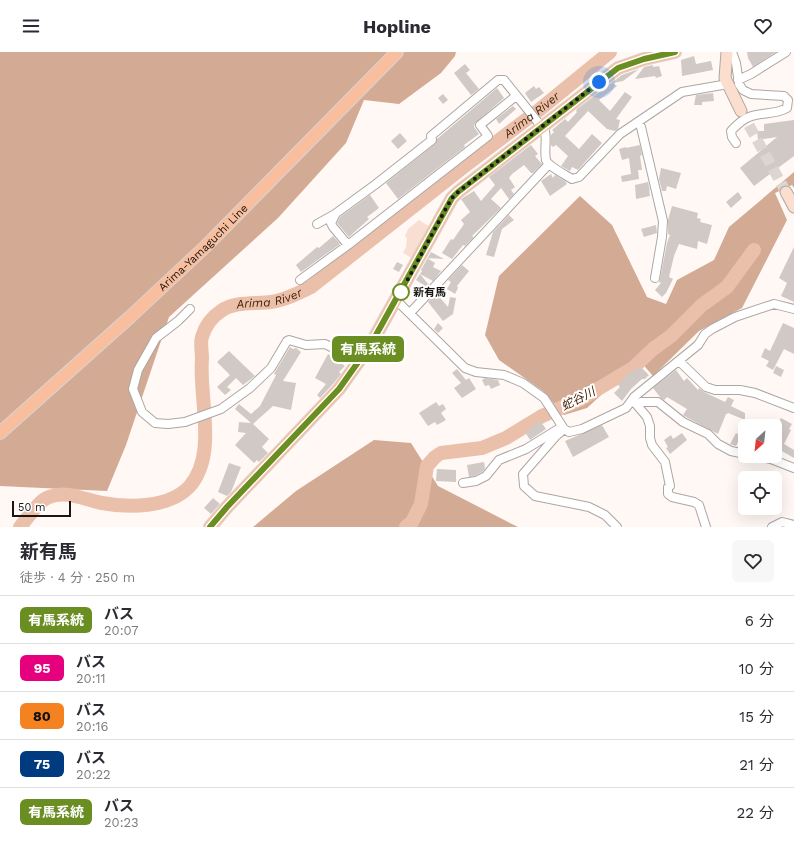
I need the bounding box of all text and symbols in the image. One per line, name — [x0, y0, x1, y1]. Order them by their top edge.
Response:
icon: menu — [20, 15, 42, 37]
icon: heart — [752, 15, 774, 37]
text: Hopline — [363, 16, 431, 37]
your location — [589, 72, 609, 92]
water label: Arima River — [500, 88, 563, 142]
street label: Arima-Yamaguchi Line — [156, 202, 251, 294]
marker: 新有馬 — [392, 283, 410, 301]
water label: Arima River — [235, 285, 305, 312]
place label: 新有馬 — [413, 286, 446, 299]
line badge: 有馬系統 — [340, 336, 396, 362]
text: 有馬系統 — [340, 341, 396, 357]
water label: 蛇谷川 — [559, 384, 599, 413]
north arrow — [738, 419, 782, 463]
map controls — [738, 419, 782, 515]
button: locate — [738, 471, 782, 515]
scale bar — [12, 499, 71, 518]
text: 50 m — [18, 501, 45, 514]
text: 新有馬 — [20, 540, 77, 563]
button: heart — [732, 540, 774, 582]
text: 徒歩 · 4 分 · 250 m — [20, 570, 135, 585]
text: バス — [104, 605, 134, 623]
text: 有馬系統 — [28, 612, 84, 628]
text: 6 分 — [745, 612, 774, 630]
text: 20:07 — [104, 623, 139, 638]
text: バス — [76, 653, 106, 671]
text: 95 — [34, 660, 50, 676]
text: 10 分 — [739, 660, 774, 678]
text: 20:11 — [76, 671, 106, 686]
text: バス — [76, 701, 106, 719]
text: 80 — [33, 708, 51, 724]
text: 15 分 — [739, 708, 774, 726]
text: 20:16 — [76, 719, 109, 734]
text: バス — [76, 749, 106, 767]
text: 75 — [34, 756, 50, 772]
text: 21 分 — [739, 756, 774, 774]
text: 20:22 — [76, 767, 111, 782]
text: バス — [104, 797, 134, 815]
text: 有馬系統 — [28, 804, 84, 820]
text: 22 分 — [736, 804, 774, 822]
text: 20:23 — [104, 815, 139, 830]

